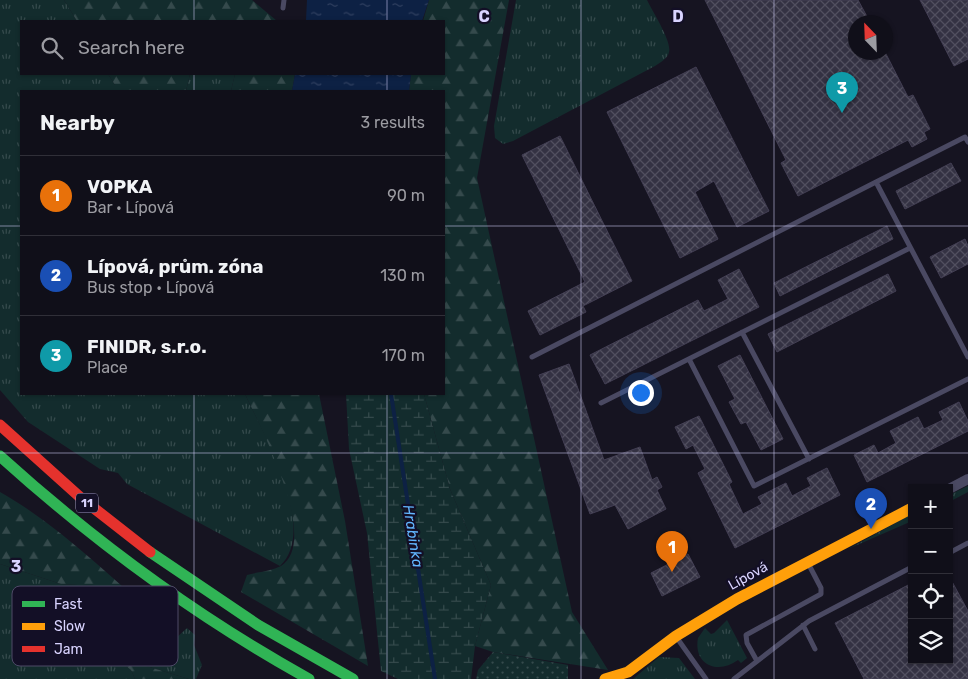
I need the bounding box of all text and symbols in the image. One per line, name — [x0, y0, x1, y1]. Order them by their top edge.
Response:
text: C — [478, 7, 490, 26]
text: D — [672, 7, 684, 26]
north arrow — [848, 15, 893, 60]
search box — [20, 20, 445, 75]
icon: search — [38, 34, 66, 62]
text: Search here — [78, 36, 185, 59]
pin: 3 — [826, 72, 858, 113]
text: Nearby — [40, 110, 115, 135]
text: 3 results — [360, 113, 425, 132]
text: VOPKA — [87, 175, 152, 198]
text: 1 — [52, 186, 60, 205]
text: 90 m — [387, 186, 425, 205]
text: Bar · Lípová — [87, 198, 174, 217]
text: Lípová, prům. zóna — [87, 255, 264, 278]
text: 2 — [51, 266, 61, 285]
text: 130 m — [380, 266, 425, 285]
text: Bus stop · Lípová — [87, 278, 214, 297]
text: FINIDR, s.r.o. — [87, 335, 207, 358]
text: 3 — [51, 346, 61, 365]
text: 170 m — [382, 346, 425, 365]
text: Place — [87, 358, 128, 377]
your location — [628, 380, 654, 406]
map controls — [908, 484, 953, 664]
button: + — [908, 484, 953, 529]
pin: 2 — [855, 488, 887, 529]
road number: 11 — [76, 493, 98, 512]
water label: Hrabinka — [399, 503, 427, 569]
button: − — [908, 529, 953, 574]
pin: 1 — [656, 531, 688, 572]
text: 3 — [11, 557, 21, 576]
street label: Lípová — [725, 558, 771, 594]
button: locate — [908, 574, 953, 619]
legend — [12, 586, 178, 666]
text: Fast — [54, 596, 83, 613]
text: Slow — [54, 618, 85, 635]
button: layers — [908, 619, 953, 664]
text: Jam — [54, 641, 83, 658]

